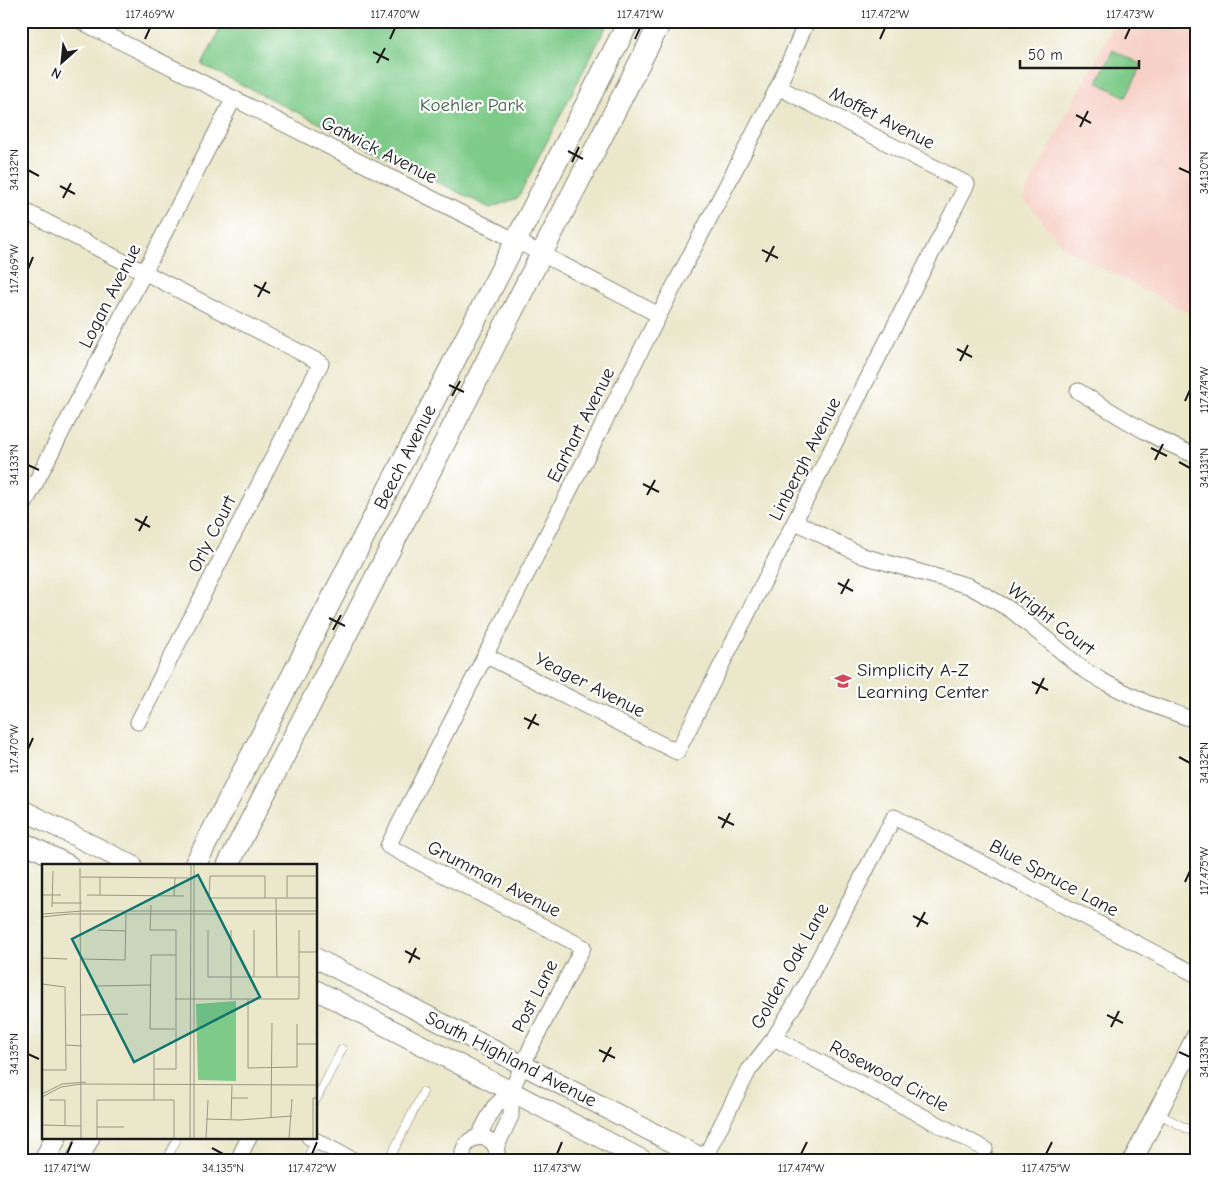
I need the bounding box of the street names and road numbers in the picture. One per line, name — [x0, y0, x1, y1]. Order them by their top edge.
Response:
street label: Moffet Avenue — [826, 82, 938, 154]
street label: Gatwick Avenue — [317, 111, 441, 189]
street label: Logan Avenue — [74, 240, 146, 352]
street label: Earhart Avenue — [543, 364, 619, 486]
street label: Linbergh Avenue — [764, 394, 846, 524]
street label: Beech Avenue — [369, 401, 441, 513]
street label: Orly Court — [183, 491, 241, 576]
street label: Wright Court — [1003, 578, 1099, 660]
street label: Yeager Avenue — [531, 648, 649, 722]
street label: Blue Spruce Lane — [986, 835, 1122, 921]
street label: Grumman Avenue — [424, 836, 564, 922]
street label: Golden Oak Lane — [746, 899, 834, 1033]
street label: Post Lane — [507, 956, 563, 1036]
street label: South Highland Avenue — [422, 1006, 600, 1112]
street label: Rosewood Circle — [826, 1035, 952, 1117]

